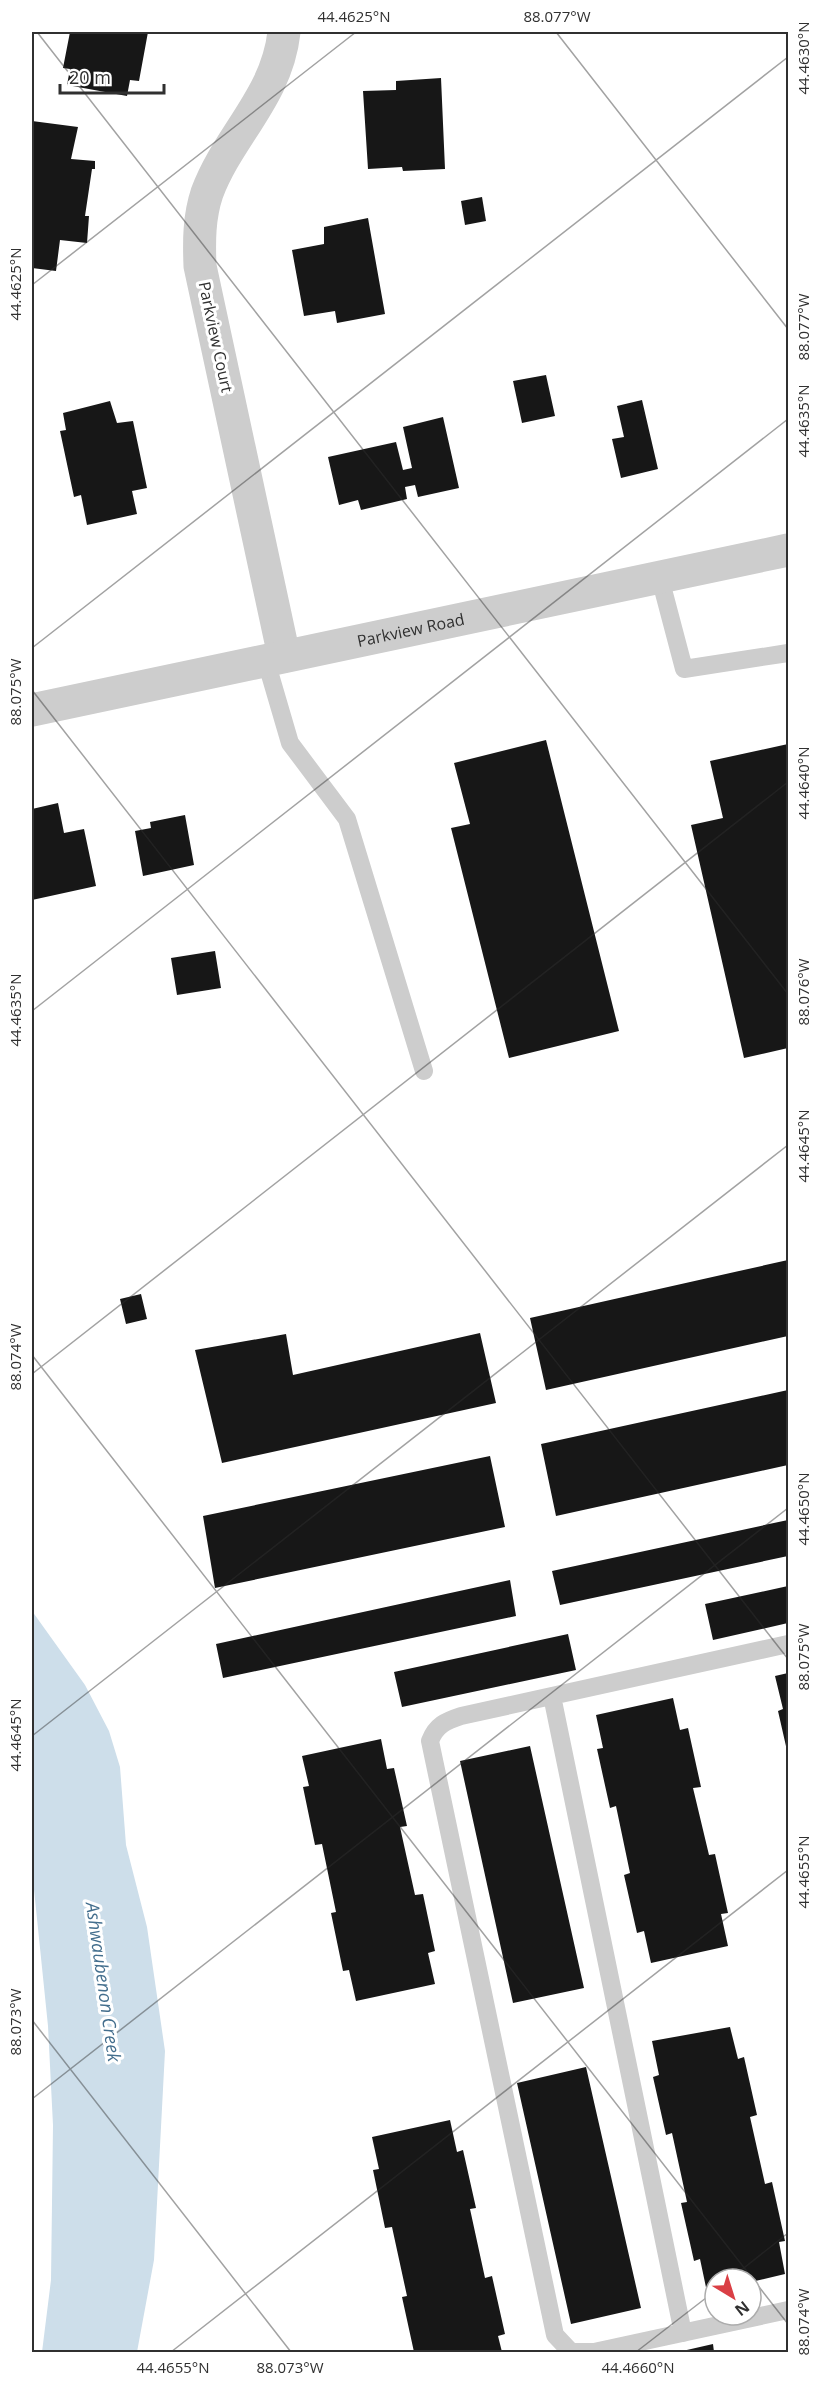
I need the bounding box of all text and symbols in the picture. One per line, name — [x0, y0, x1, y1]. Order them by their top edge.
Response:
text: 44.4625°N — [317, 6, 391, 26]
text: 88.077°W — [523, 6, 591, 26]
text: 44.4630°N — [793, 21, 813, 95]
scale bar — [60, 57, 164, 95]
text: 20 m — [69, 65, 111, 89]
text: 44.4625°N — [5, 247, 25, 321]
street label: Parkview Court — [194, 280, 239, 395]
text: 88.077°W — [793, 293, 813, 361]
text: 44.4635°N — [793, 384, 813, 458]
street label: Parkview Road — [355, 608, 466, 652]
text: 88.075°W — [5, 658, 25, 726]
text: 44.4640°N — [793, 746, 813, 820]
text: 88.076°W — [793, 958, 813, 1026]
text: 44.4635°N — [5, 973, 25, 1047]
text: 44.4645°N — [793, 1109, 813, 1183]
text: 88.074°W — [5, 1323, 25, 1391]
text: 44.4650°N — [793, 1472, 813, 1546]
text: 88.075°W — [793, 1623, 813, 1691]
text: 44.4645°N — [5, 1698, 25, 1772]
text: 44.4655°N — [793, 1835, 813, 1909]
water label: Ashwaubenon Creek — [81, 1899, 127, 2064]
text: 88.073°W — [5, 1988, 25, 2056]
north arrow — [703, 2267, 763, 2327]
text: 88.074°W — [793, 2288, 813, 2356]
text: N — [730, 2296, 754, 2321]
text: 44.4655°N — [136, 2357, 210, 2377]
text: 88.073°W — [256, 2357, 324, 2377]
text: 44.4660°N — [601, 2357, 675, 2377]

